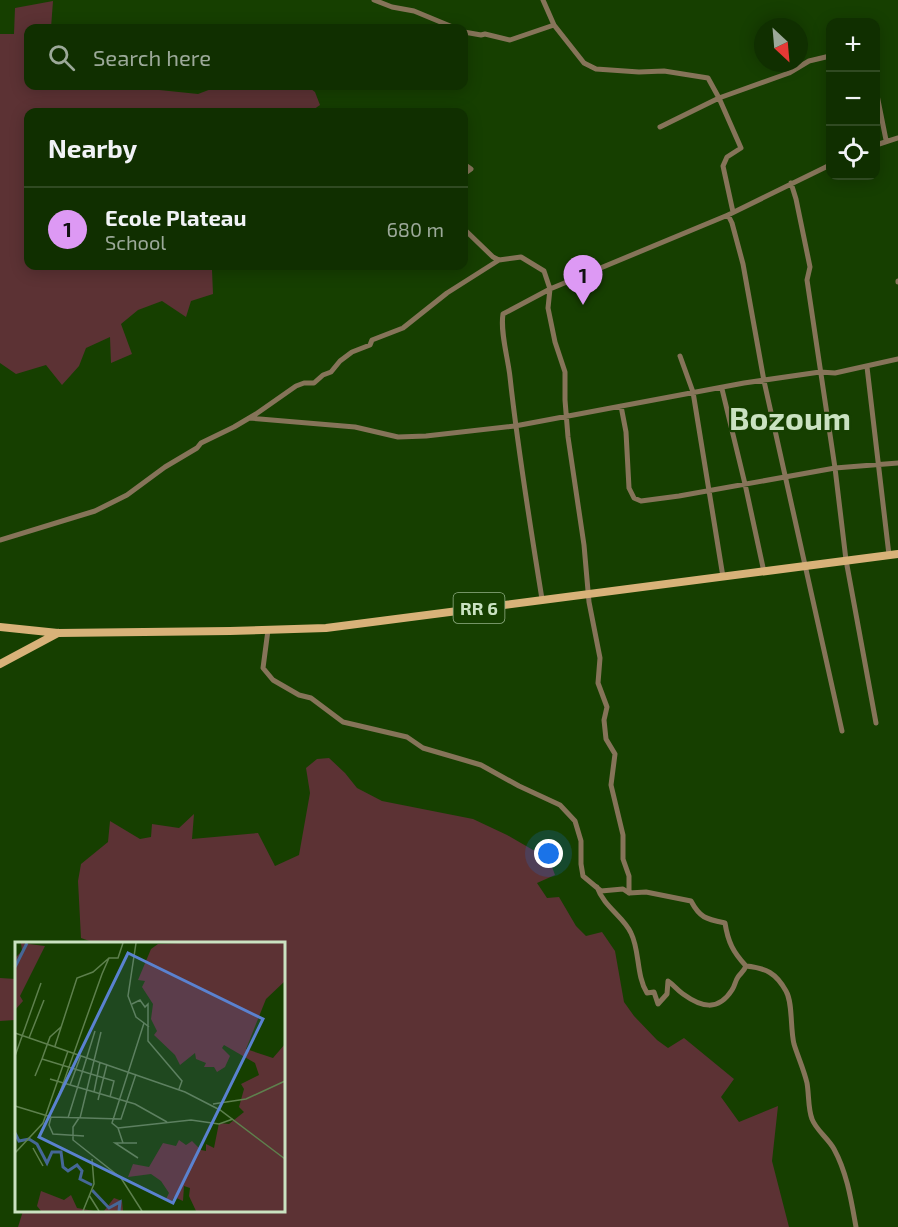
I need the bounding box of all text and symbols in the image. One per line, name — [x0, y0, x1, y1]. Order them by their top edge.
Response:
north arrow — [754, 18, 808, 72]
map controls — [826, 18, 880, 180]
button: + — [826, 18, 880, 72]
search box — [24, 24, 468, 90]
icon: search — [45, 41, 78, 74]
text: Search here — [93, 44, 211, 70]
button: − — [826, 72, 880, 126]
button: locate — [826, 126, 880, 180]
text: Nearby — [48, 132, 137, 163]
text: Ecole Plateau — [105, 204, 246, 230]
text: 1 — [63, 217, 72, 241]
text: 680 m — [386, 217, 444, 241]
text: School — [105, 230, 166, 254]
pin: 1 — [564, 256, 602, 305]
district label: Bozoum — [729, 398, 851, 436]
road number: RR 6 — [454, 593, 504, 623]
your location — [534, 839, 563, 868]
inset map — [15, 942, 285, 1212]

